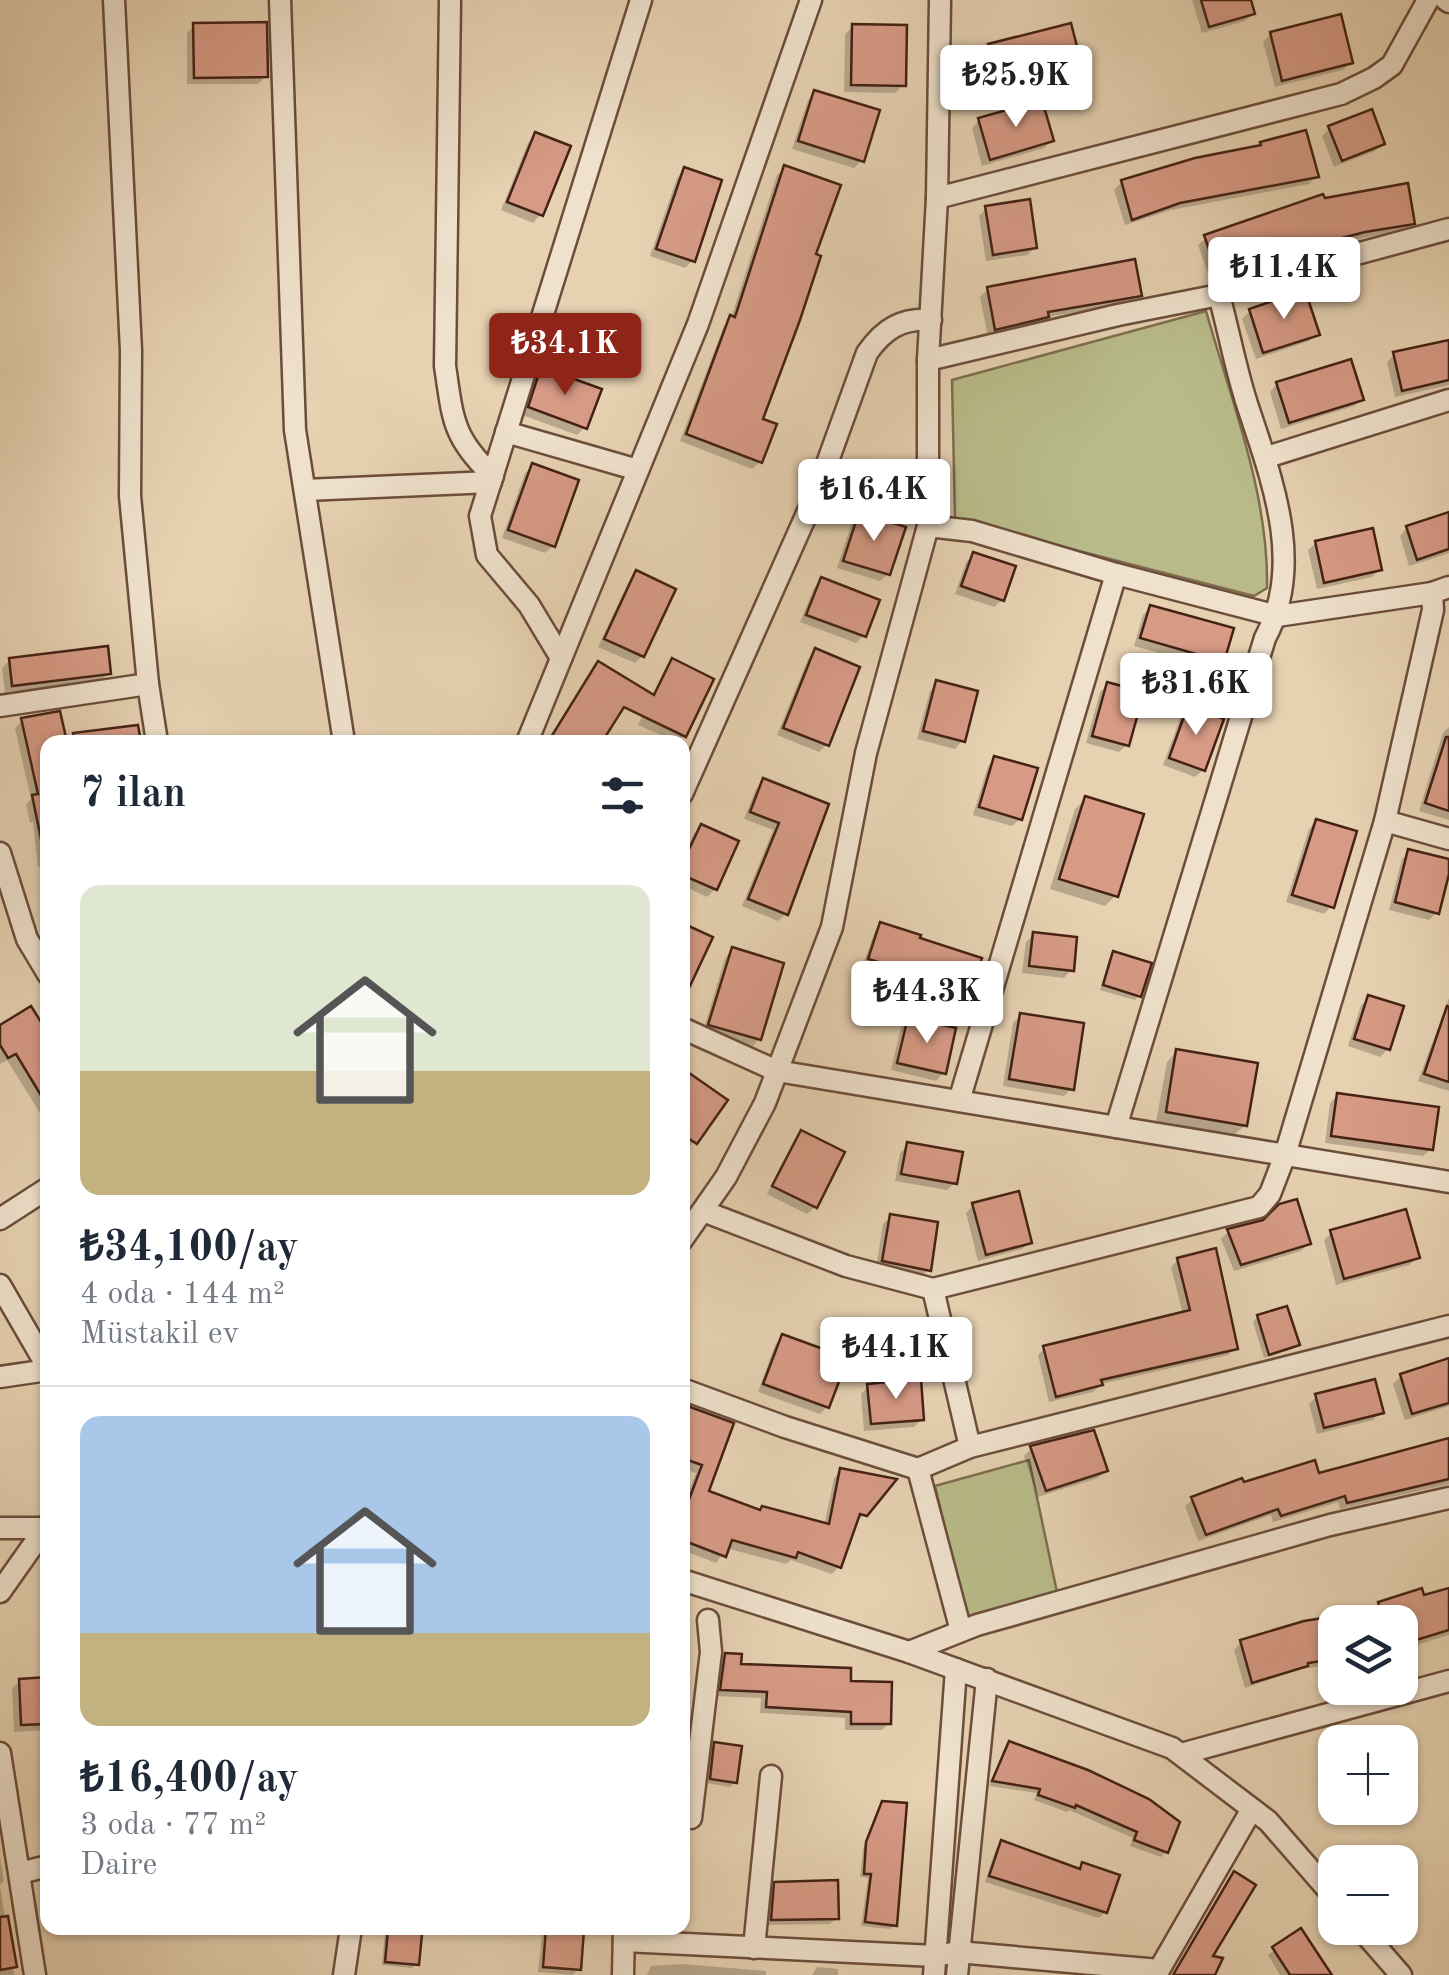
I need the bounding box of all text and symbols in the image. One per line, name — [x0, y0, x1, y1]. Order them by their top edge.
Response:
pin: ₺25.9K — [935, 45, 1097, 130]
text: ₺25.9K — [962, 61, 1070, 93]
pin: ₺11.4K — [1203, 237, 1365, 322]
text: ₺11.4K — [1230, 253, 1338, 285]
pin: ₺34.1K — [484, 313, 646, 398]
text: ₺34.1K — [511, 329, 619, 361]
pin: ₺16.4K — [793, 459, 955, 544]
text: ₺16.4K — [820, 475, 928, 507]
pin: ₺31.6K — [1115, 653, 1277, 738]
text: ₺31.6K — [1142, 669, 1250, 701]
icon: filters — [595, 768, 650, 823]
text: 7 ilan — [80, 774, 186, 816]
icon: home — [275, 950, 455, 1130]
pin: ₺44.3K — [846, 961, 1008, 1046]
text: ₺44.3K — [873, 977, 981, 1009]
text: ₺34,100/ay — [80, 1228, 299, 1270]
text: 4 oda · 144 m² — [80, 1279, 285, 1311]
pin: ₺44.1K — [815, 1317, 977, 1402]
text: Müstakil ev — [80, 1319, 239, 1351]
text: ₺44.1K — [842, 1333, 950, 1365]
icon: home — [275, 1481, 455, 1661]
map controls — [1318, 1605, 1418, 1945]
button: layers — [1318, 1605, 1418, 1705]
button: + — [1318, 1725, 1418, 1825]
text: ₺16,400/ay — [80, 1759, 299, 1801]
text: 3 oda · 77 m² — [80, 1810, 266, 1842]
button: − — [1318, 1845, 1418, 1945]
text: Daire — [80, 1850, 157, 1882]

